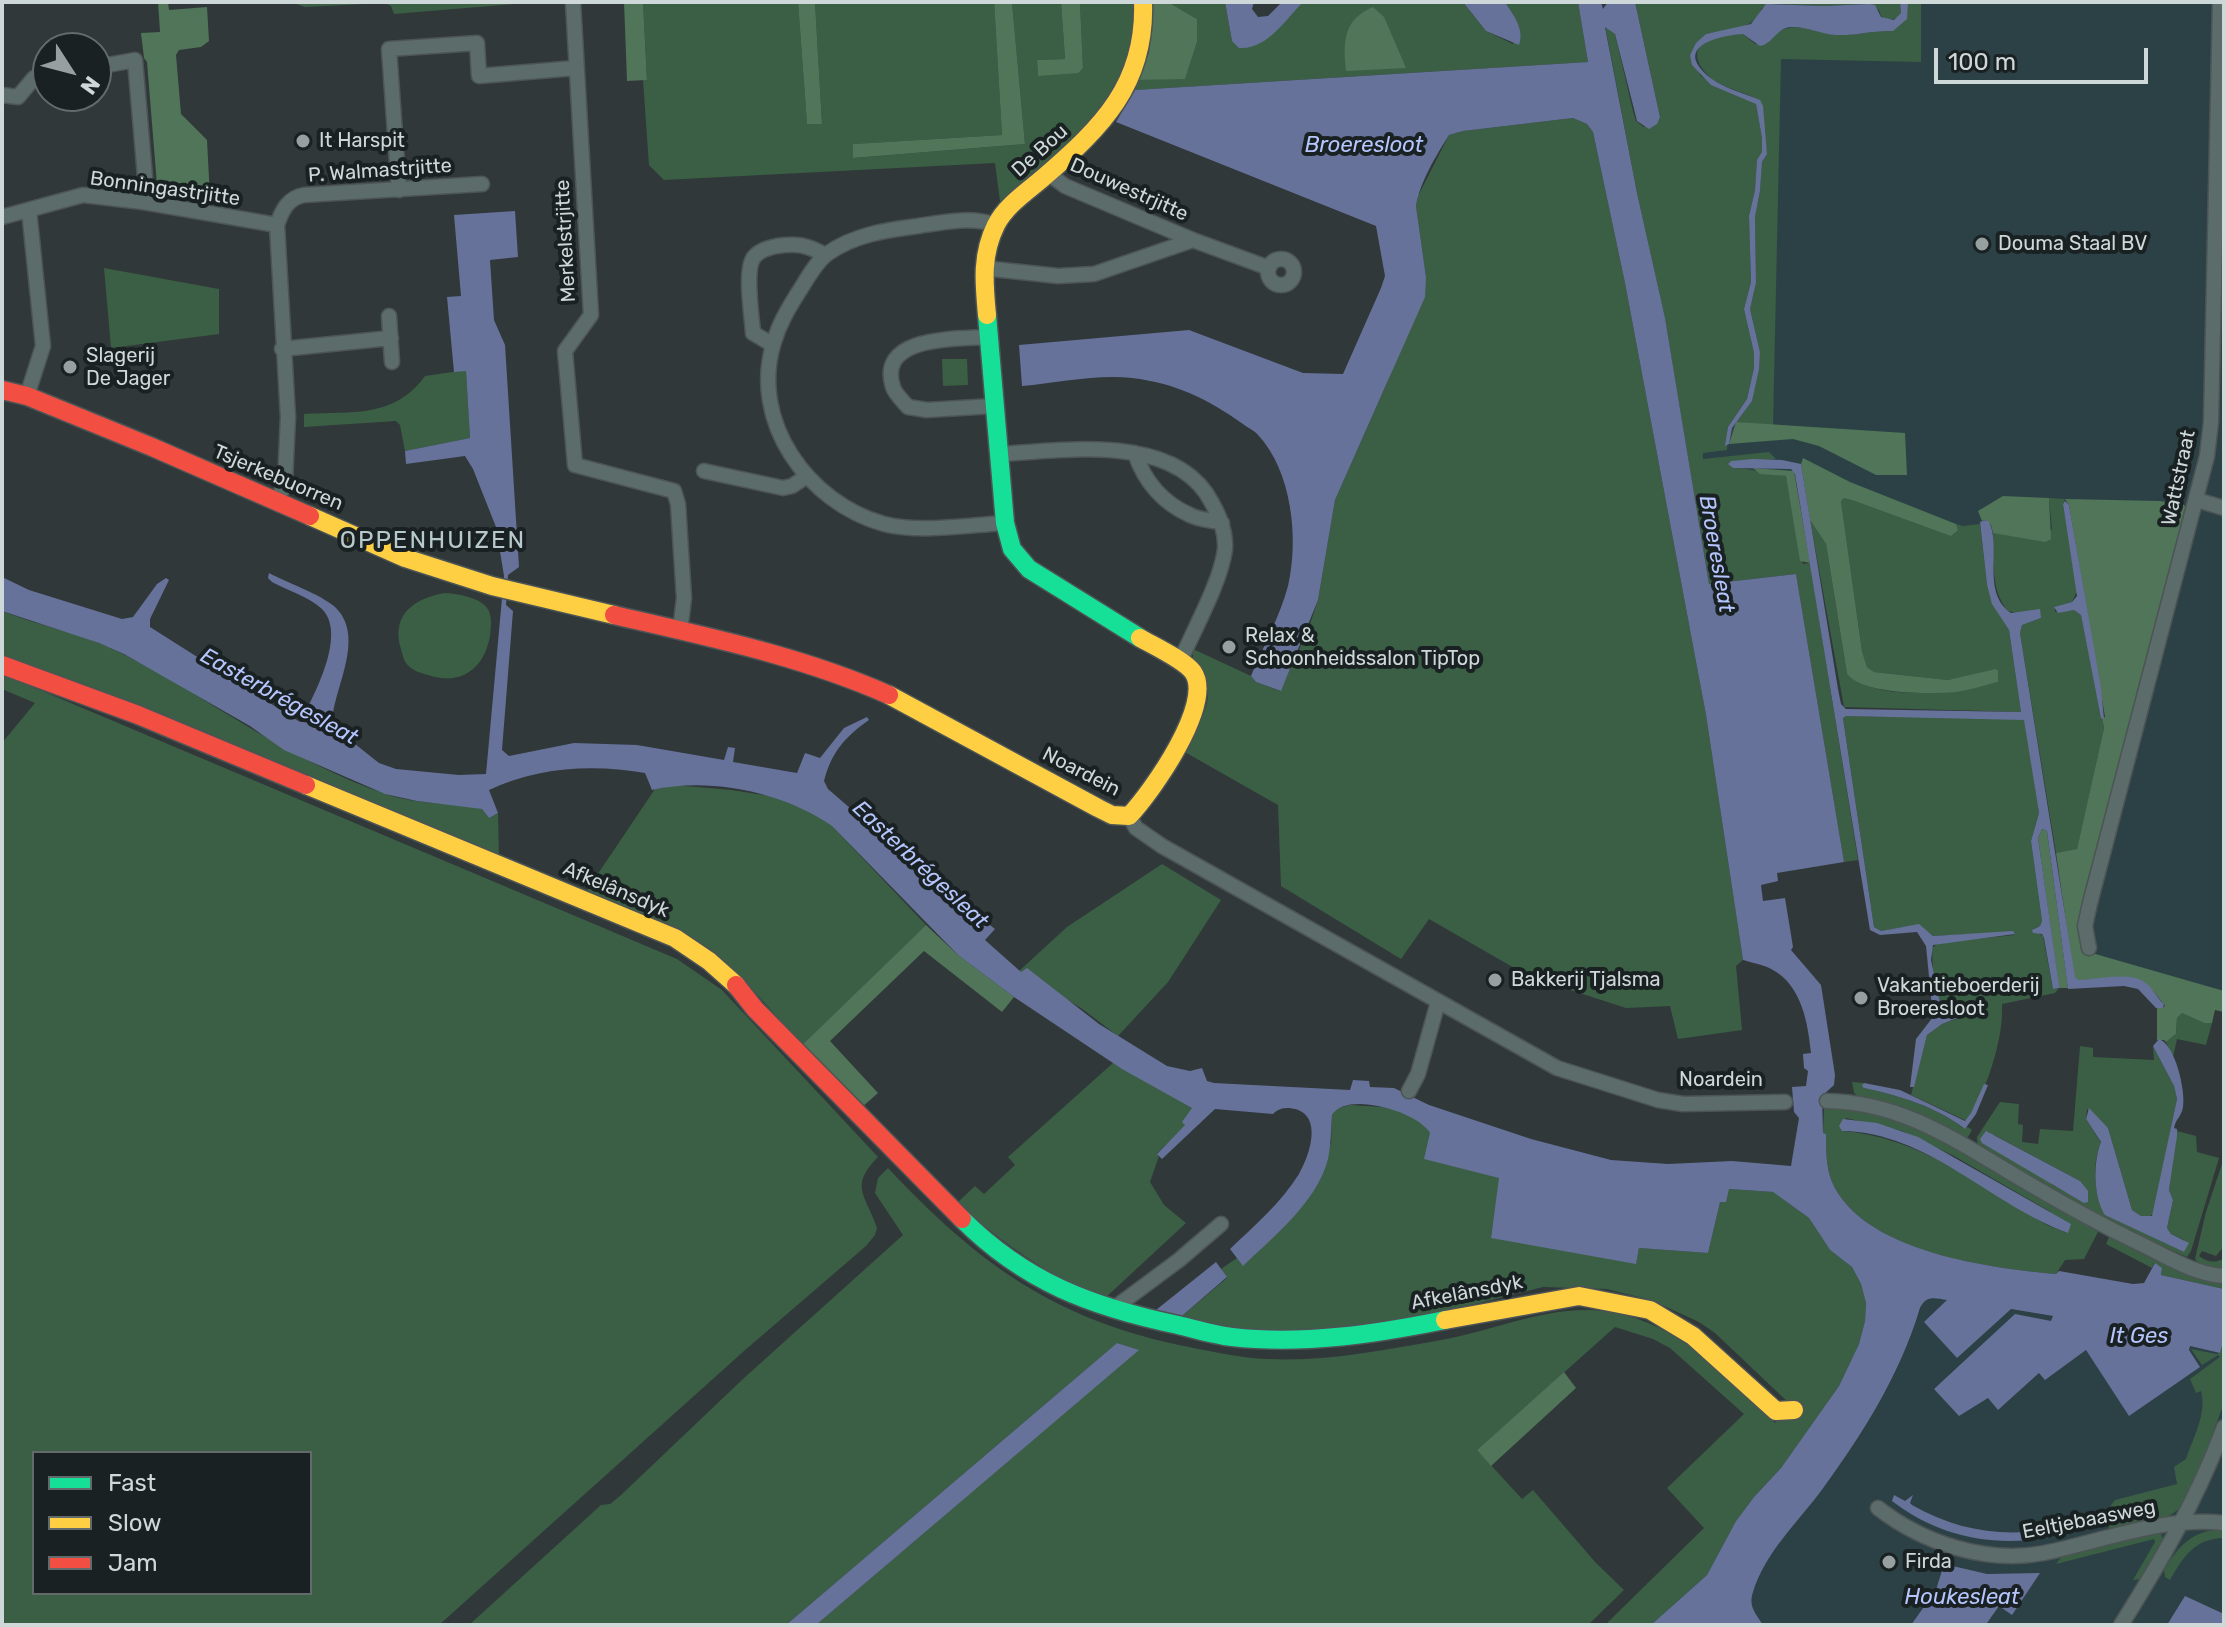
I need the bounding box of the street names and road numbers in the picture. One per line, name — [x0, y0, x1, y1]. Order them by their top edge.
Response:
street label: De Bou — [1007, 120, 1073, 182]
street label: Douwestrjitte — [1066, 153, 1192, 227]
street label: P. Walmastrjitte — [307, 154, 453, 188]
street label: Bonningastrjitte — [88, 167, 242, 211]
street label: Merkelstrjitte — [551, 179, 581, 303]
street label: Wattstraat — [2157, 428, 2201, 528]
street label: Tsjerkebuorren — [210, 440, 346, 516]
street label: Noardein — [1038, 742, 1124, 802]
street label: Afkelânsdyk — [559, 857, 673, 923]
street label: Noardein — [1679, 1068, 1763, 1092]
street label: Afkelânsdyk — [1409, 1270, 1525, 1316]
street label: Eeltjebaasweg — [2020, 1495, 2158, 1545]

